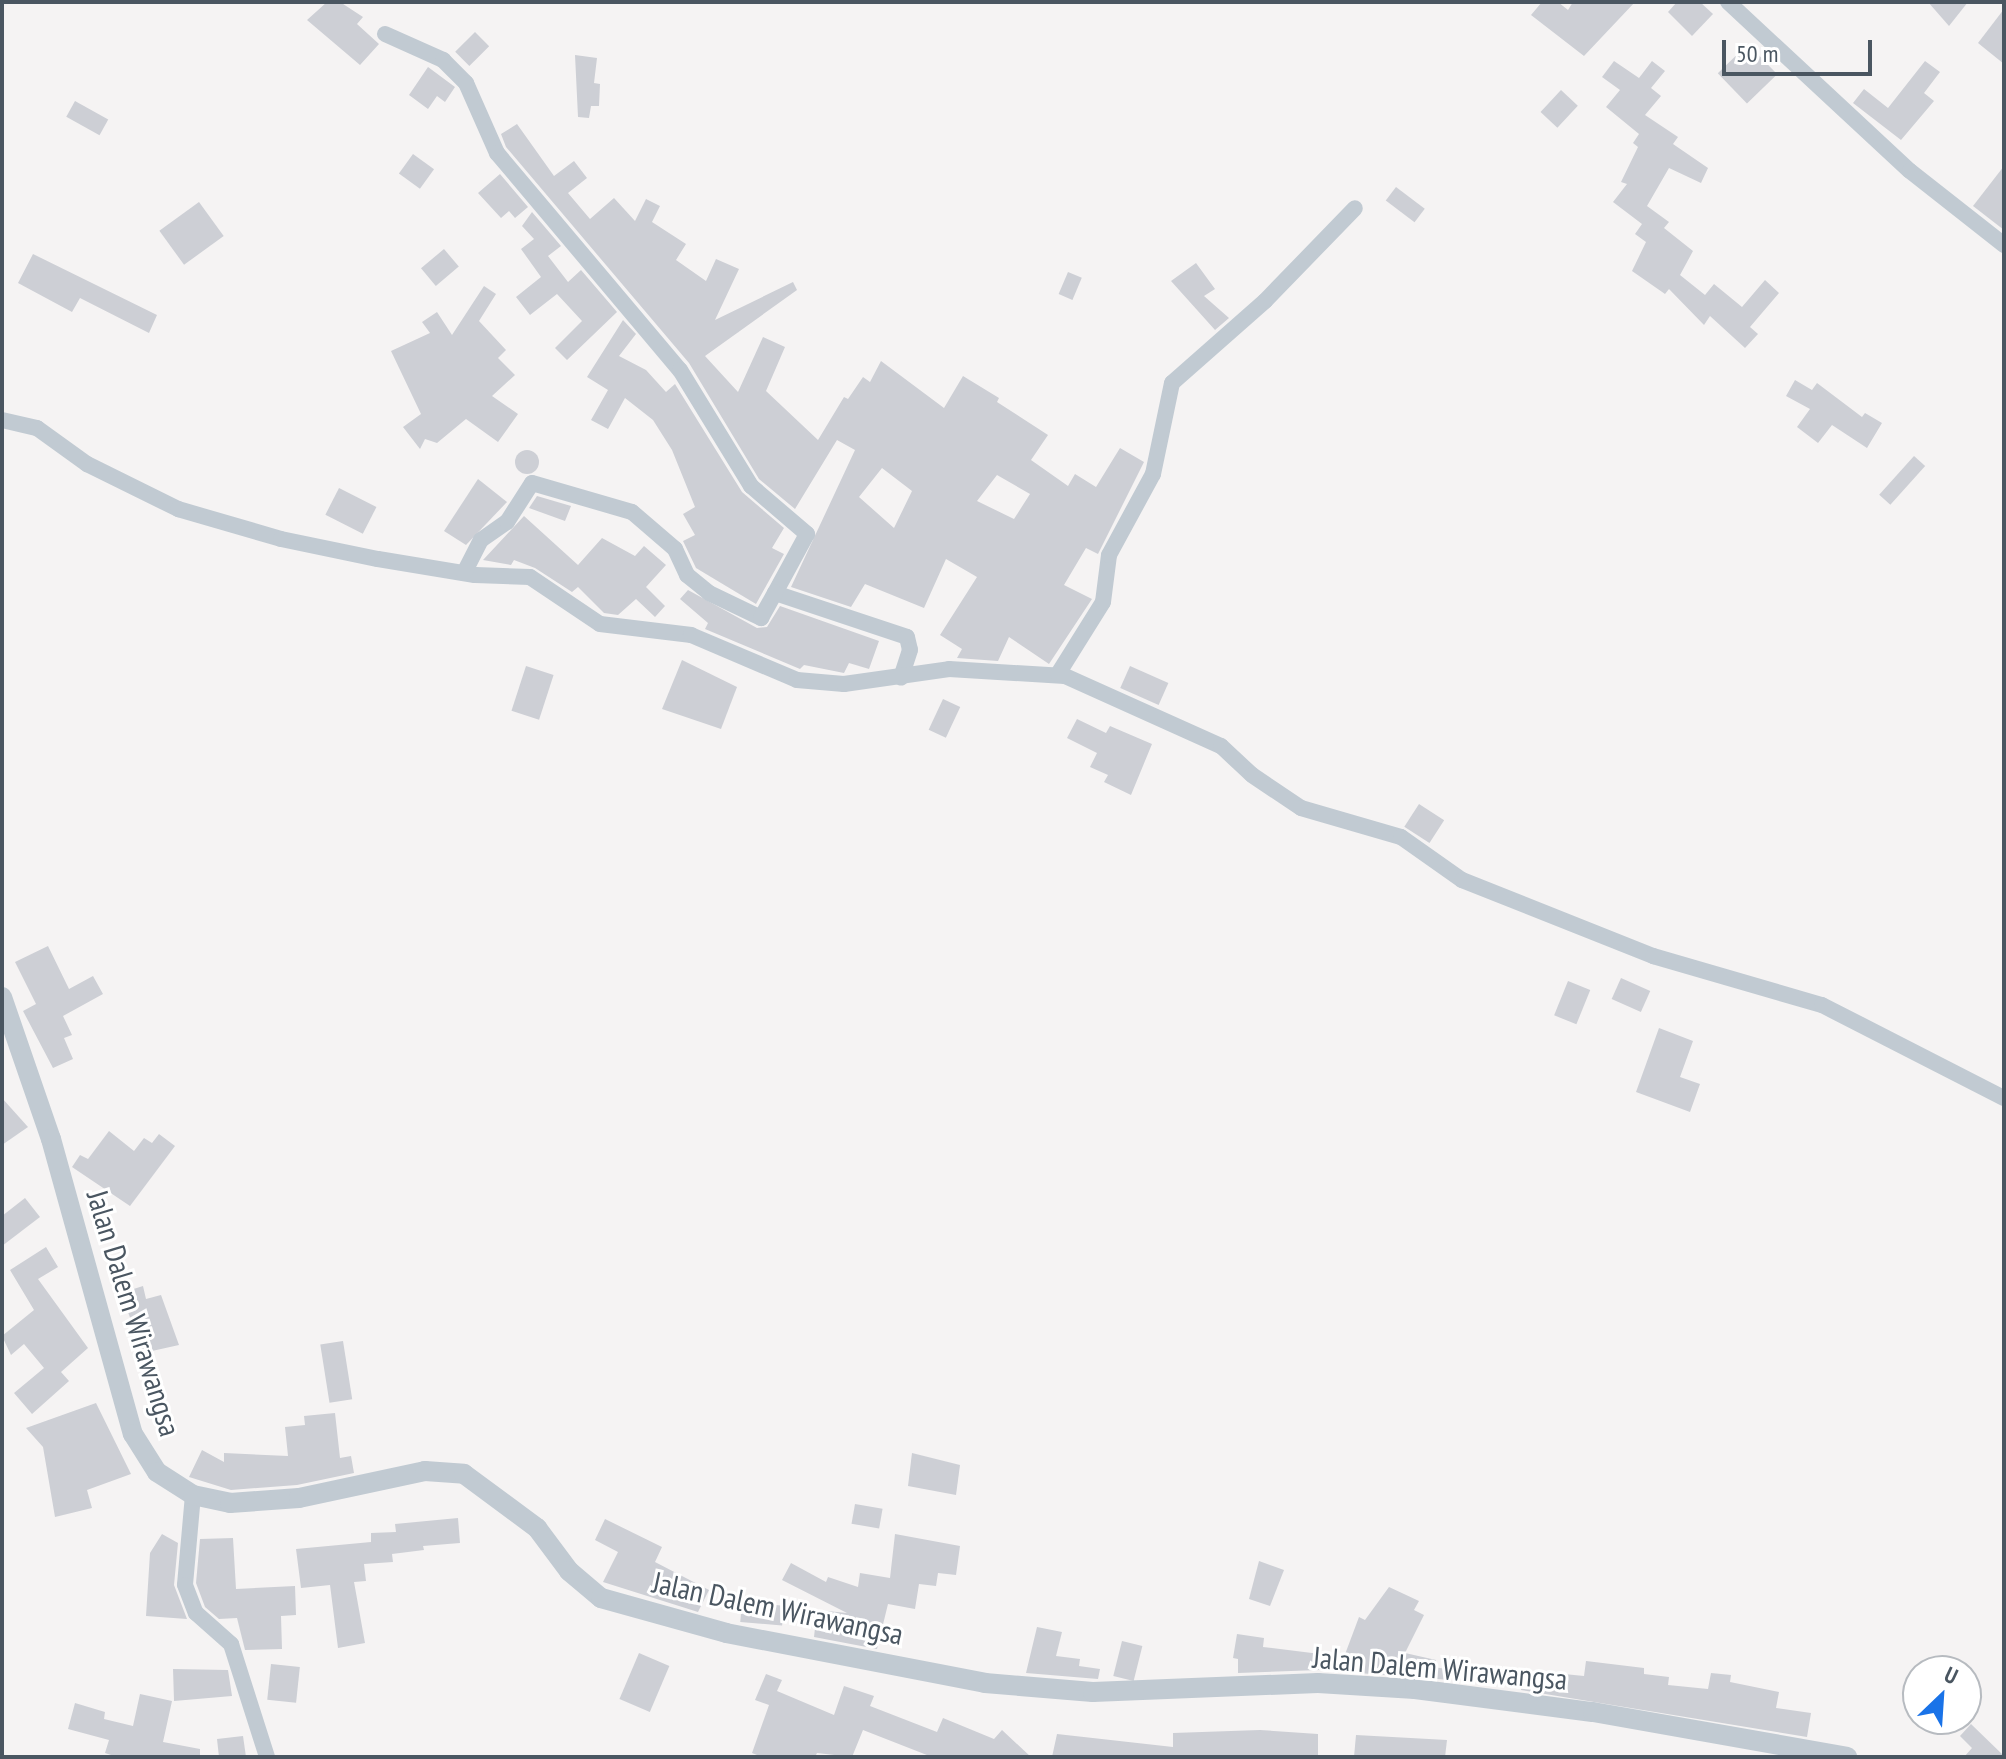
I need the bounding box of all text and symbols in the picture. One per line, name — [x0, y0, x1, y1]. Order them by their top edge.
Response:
scale bar — [1726, 24, 1876, 74]
text: 50 m — [1736, 38, 1778, 69]
street label: Jalan Dalem Wirawangsa — [79, 1186, 189, 1440]
street label: Jalan Dalem Wirawangsa — [649, 1564, 907, 1652]
street label: Jalan Dalem Wirawangsa — [1311, 1639, 1569, 1697]
north arrow — [1902, 1655, 1982, 1735]
text: U — [1940, 1660, 1962, 1690]

